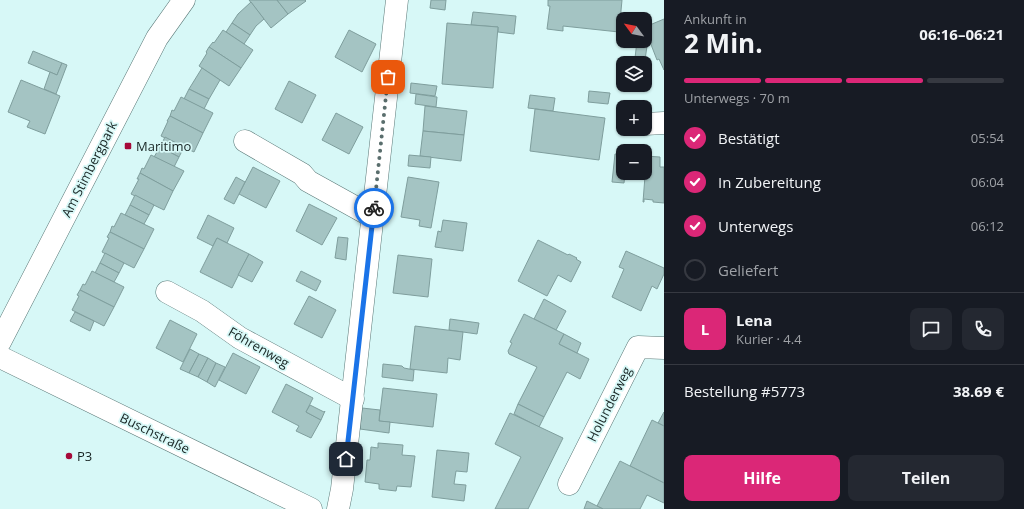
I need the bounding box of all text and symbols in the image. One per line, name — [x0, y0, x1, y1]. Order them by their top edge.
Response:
text: Ankunft in — [684, 10, 747, 28]
north arrow — [616, 12, 652, 48]
map controls — [616, 12, 652, 180]
text: 06:16–06:21 — [919, 24, 1004, 44]
text: 2 Min. — [684, 25, 763, 61]
button: layers — [616, 56, 652, 92]
pin — [371, 60, 405, 94]
icon: bag — [377, 66, 399, 88]
text: Unterwegs · 70 m — [684, 89, 790, 107]
button: + — [616, 100, 652, 136]
street label: Am Stimbergpark — [57, 118, 121, 220]
icon: check — [684, 127, 706, 149]
text: Bestätigt — [718, 128, 780, 148]
text: 05:54 — [971, 129, 1004, 147]
place label: Maritimo — [136, 137, 191, 155]
marker: Maritimo — [123, 141, 133, 151]
button: − — [616, 144, 652, 180]
icon: check — [684, 171, 706, 193]
text: In Zubereitung — [718, 172, 821, 192]
text: 06:04 — [971, 173, 1004, 191]
courier — [354, 188, 394, 228]
icon: bike — [363, 197, 385, 219]
icon: check — [684, 215, 706, 237]
text: Unterwegs — [718, 216, 793, 236]
text: 06:12 — [971, 217, 1004, 235]
text: Geliefert — [718, 260, 778, 280]
button: chat — [910, 308, 952, 350]
button: phone — [962, 308, 1004, 350]
text: Lena — [736, 310, 772, 330]
text: L — [701, 319, 709, 339]
street label: Föhrenweg — [225, 322, 293, 372]
text: Kurier · 4.4 — [736, 330, 802, 348]
street label: Holunderweg — [582, 364, 636, 444]
text: Bestellung #5773 — [684, 381, 805, 401]
text: 38.69 € — [953, 381, 1004, 401]
street label: Buschstraße — [117, 408, 193, 458]
pin — [329, 442, 363, 476]
place label: P3 — [77, 447, 92, 465]
icon: home — [335, 448, 357, 470]
marker: P3 — [64, 451, 74, 461]
button: Hilfe — [684, 455, 840, 501]
button: Teilen — [848, 455, 1004, 501]

